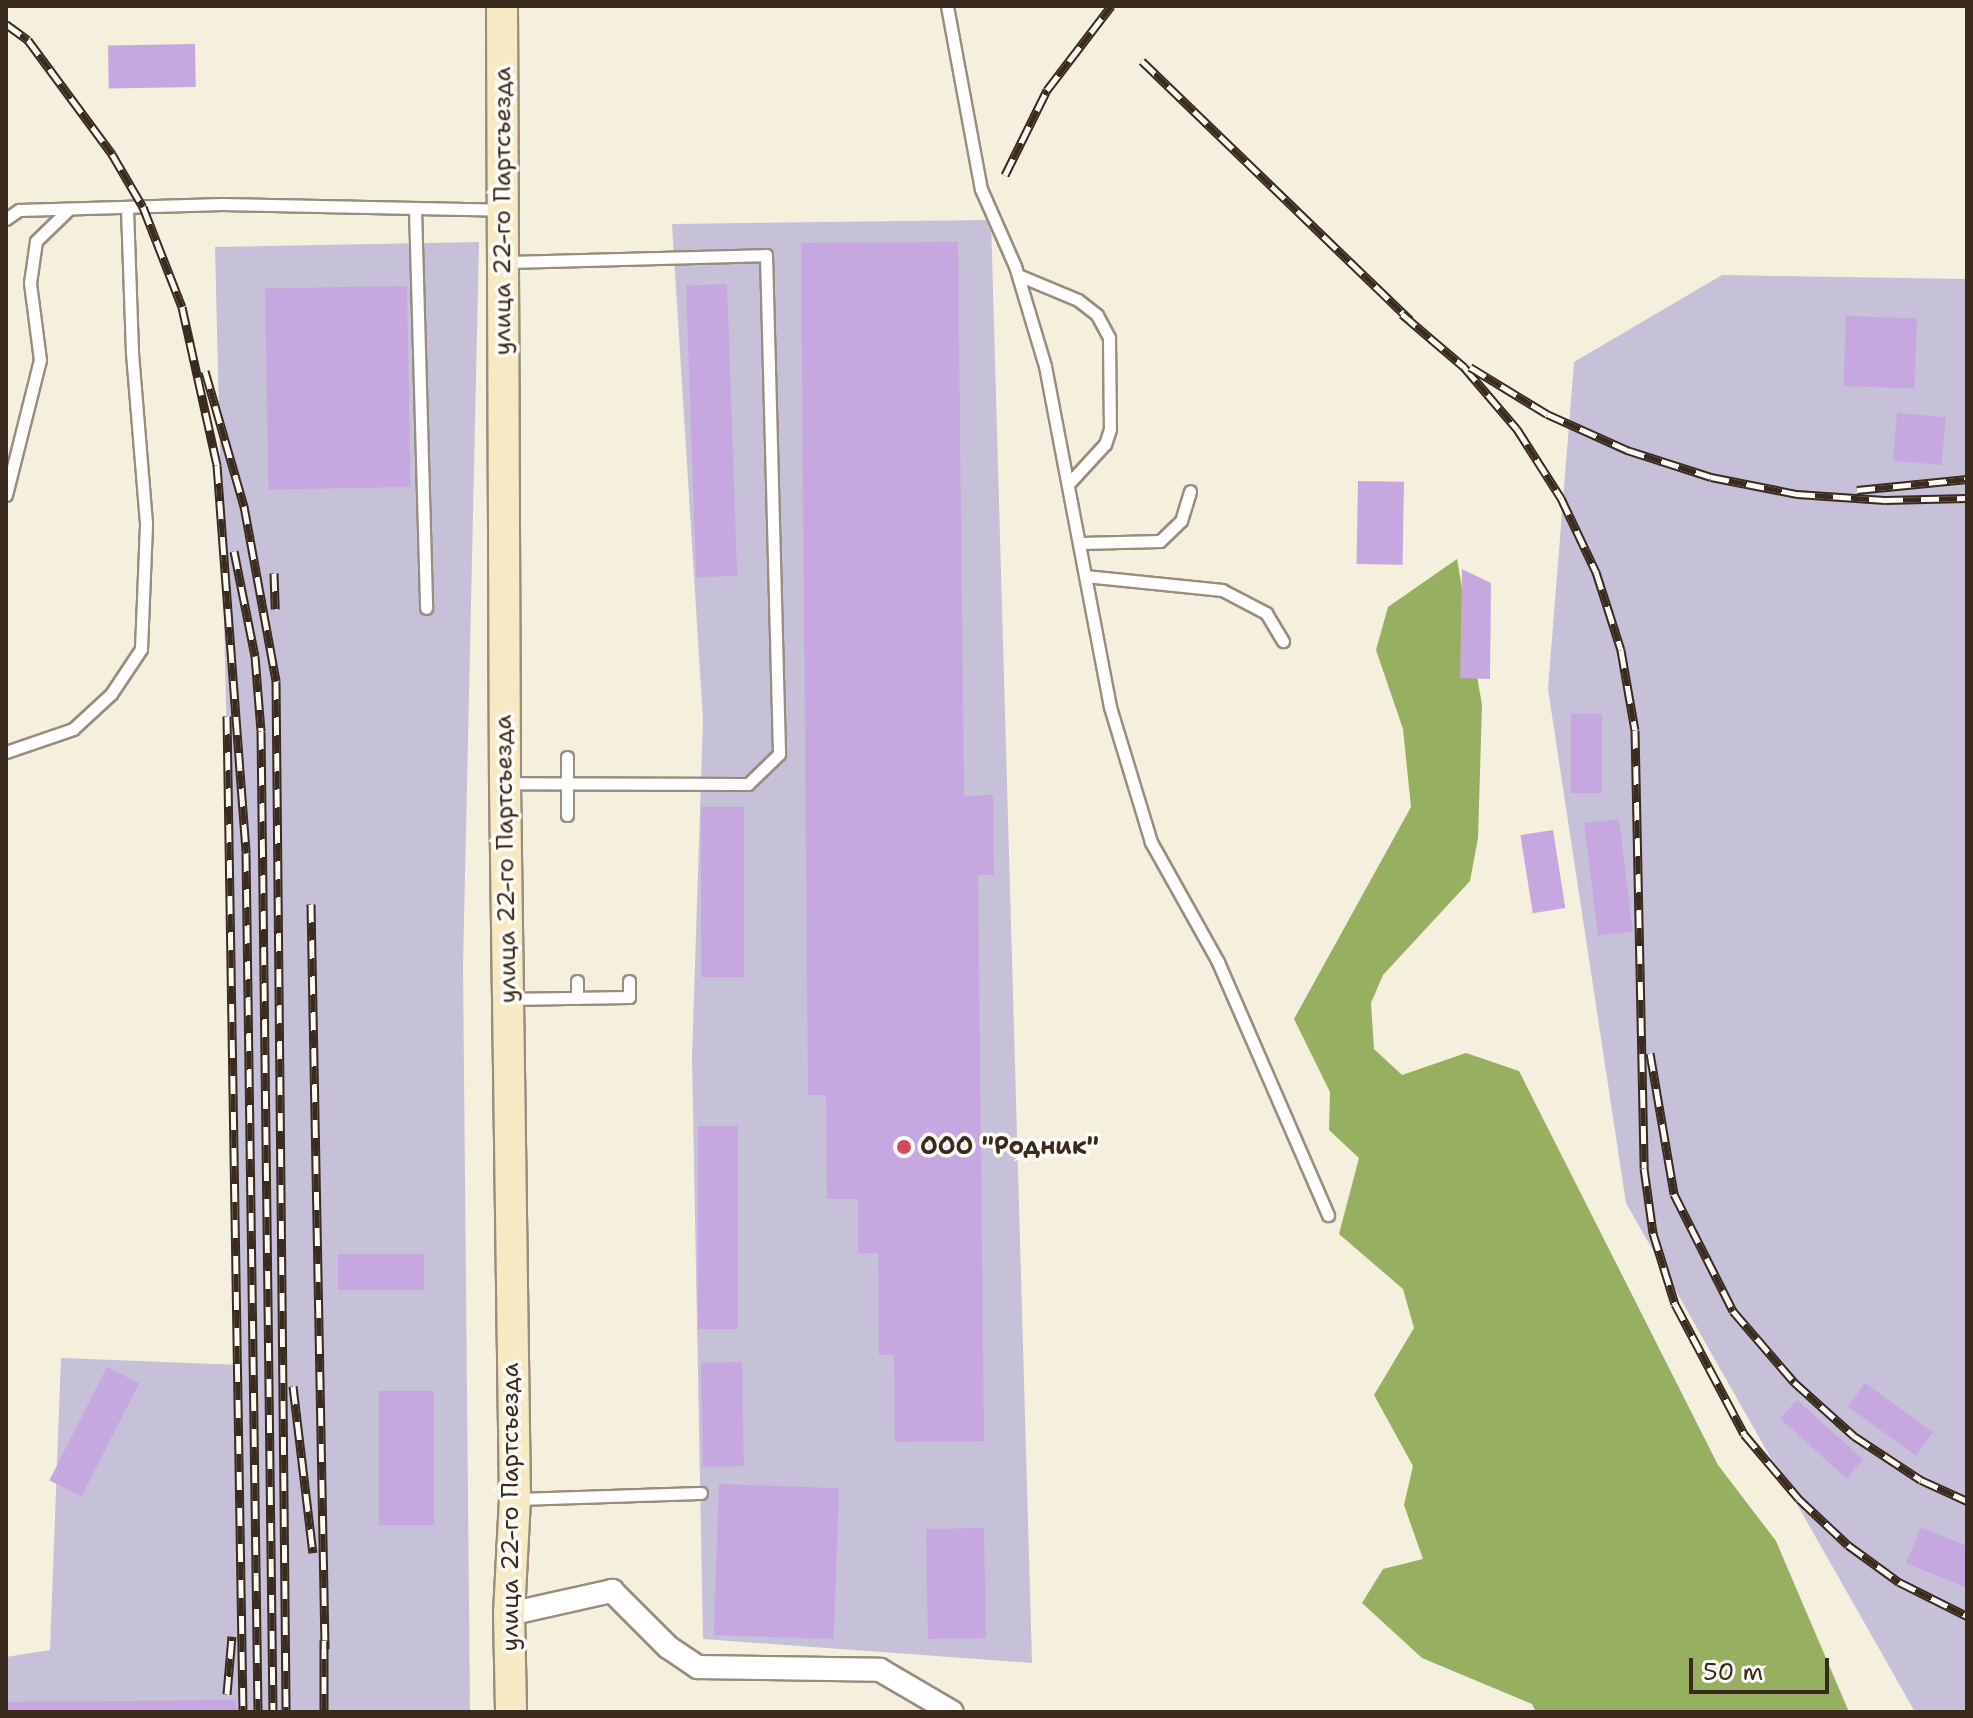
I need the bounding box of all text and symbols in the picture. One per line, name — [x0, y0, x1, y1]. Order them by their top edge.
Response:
street label: улица 22-го Партсъезда — [489, 67, 517, 355]
street label: улица 22-го Партсъезда — [489, 714, 523, 1004]
place label: ООО "Родник" — [920, 1133, 1099, 1161]
marker: ООО "Родник" — [895, 1138, 913, 1156]
street label: улица 22-го Партсъезда — [497, 1363, 525, 1651]
scale bar — [1693, 1642, 1833, 1692]
text: 50 m — [1703, 1656, 1763, 1688]

